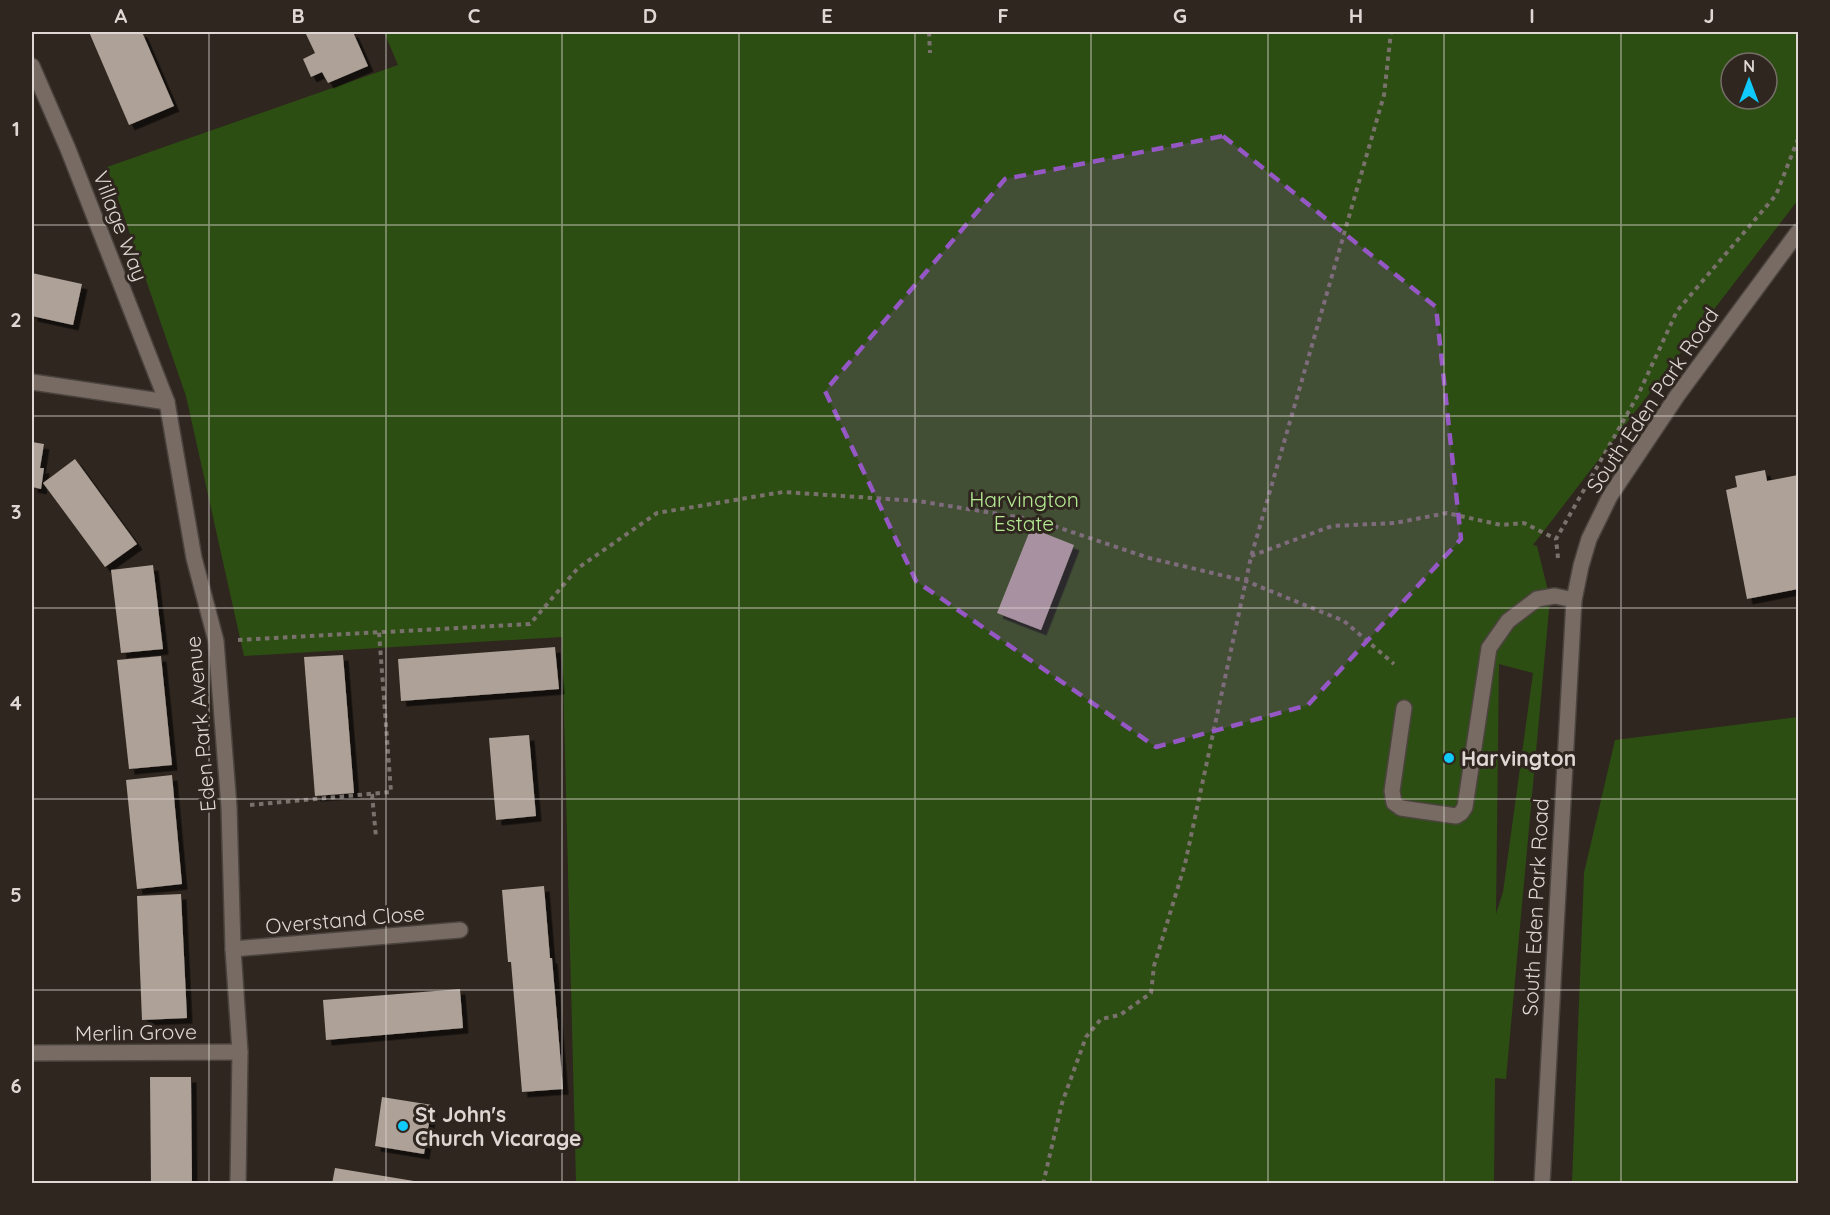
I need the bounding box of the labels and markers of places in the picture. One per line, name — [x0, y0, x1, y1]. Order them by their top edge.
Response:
place label: Harvington — [1461, 745, 1576, 771]
marker: Harvington — [1442, 751, 1456, 765]
place label: St John's Church Vicarage — [415, 1101, 581, 1151]
marker: St John's Church Vicarage — [396, 1119, 410, 1133]

